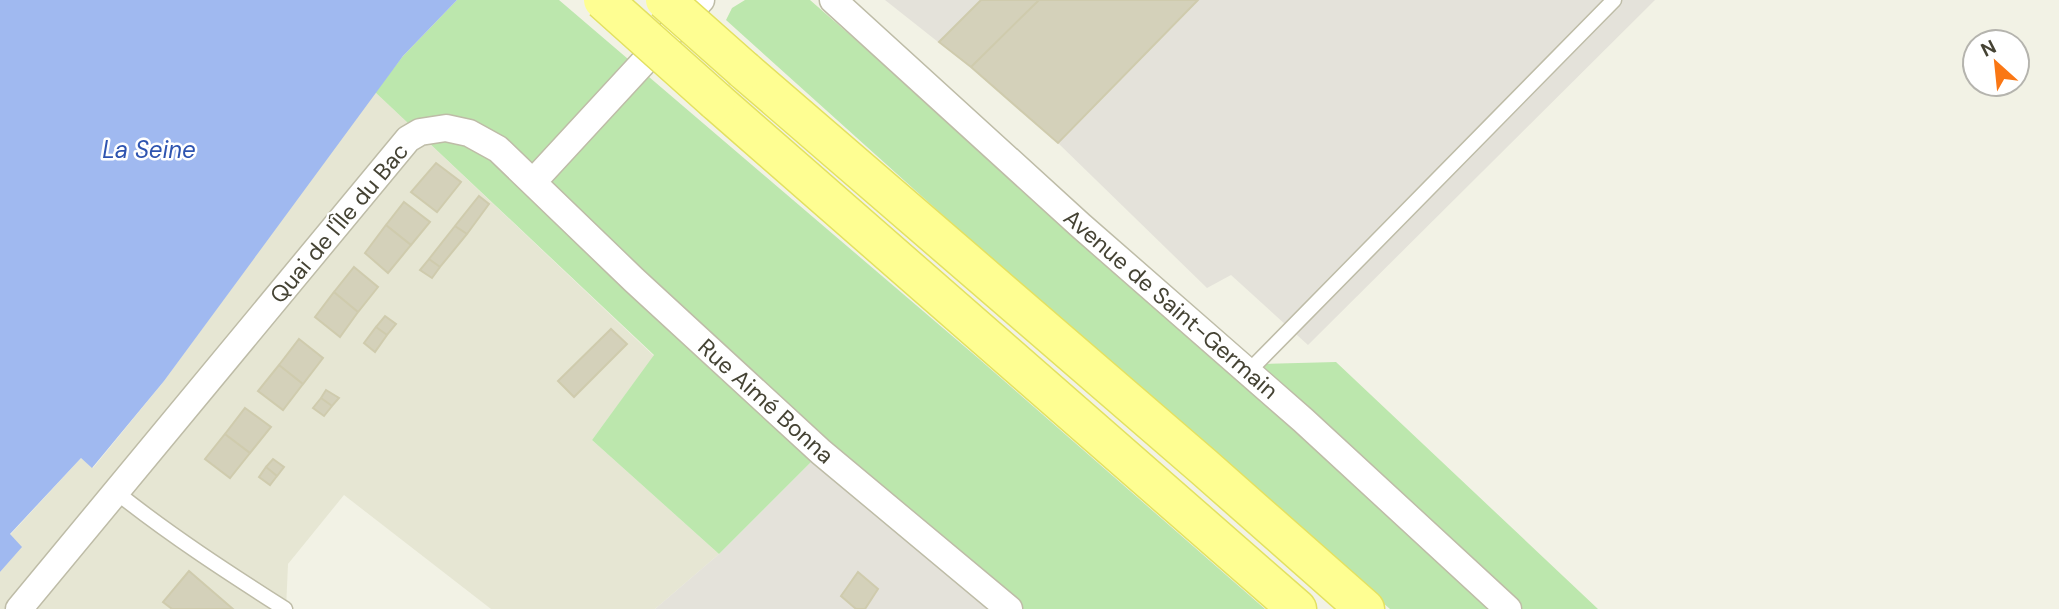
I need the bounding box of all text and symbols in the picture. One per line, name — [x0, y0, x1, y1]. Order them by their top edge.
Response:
north arrow — [1961, 28, 2031, 98]
text: N — [1977, 34, 2000, 63]
water label: La Seine — [102, 134, 196, 165]
street label: Quai de l'Île du Bac — [263, 137, 415, 309]
street label: Avenue de Saint-Germain — [1058, 203, 1284, 405]
street label: Rue Aimé Bonna — [692, 332, 840, 470]

